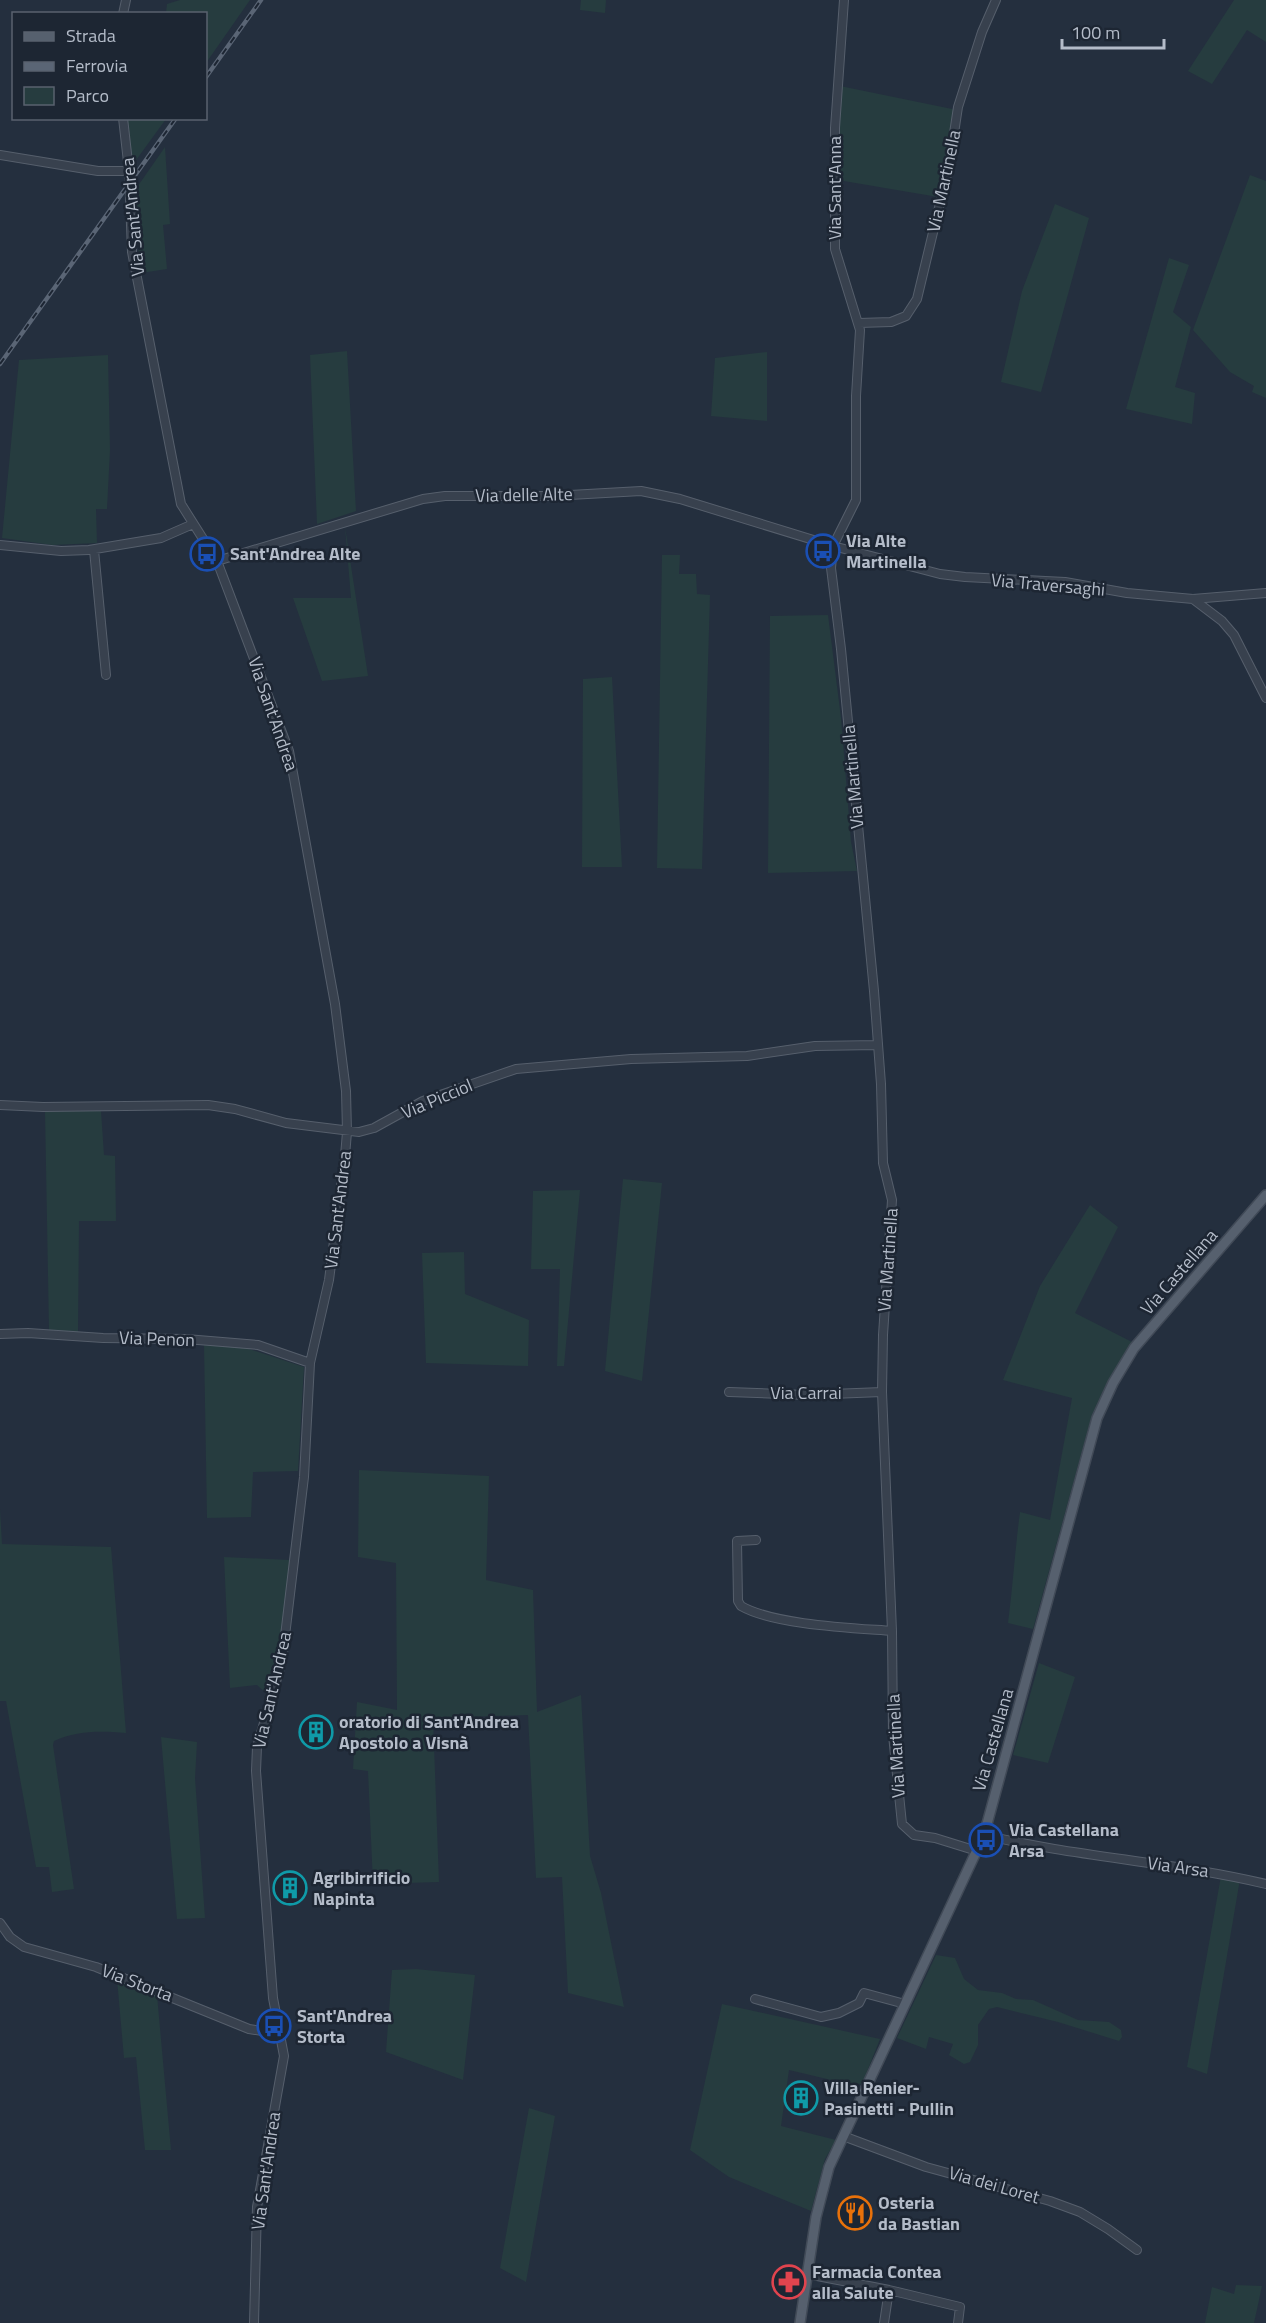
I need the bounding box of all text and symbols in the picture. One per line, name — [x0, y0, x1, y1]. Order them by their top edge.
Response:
legend — [12, 12, 207, 120]
scale bar — [1062, 12, 1164, 50]
text: 100 m — [1071, 19, 1120, 46]
text: Strada — [66, 22, 116, 49]
text: Ferrovia — [66, 52, 127, 79]
text: Parco — [66, 82, 109, 109]
street label: Via Martinella — [919, 127, 968, 235]
street label: Via Sant'Anna — [821, 136, 848, 240]
street label: Via Sant'Andrea — [114, 157, 151, 278]
street label: Via delle Alte — [475, 480, 573, 509]
place label: Via Alte Martinella — [846, 527, 927, 575]
bus stop icon: Via Alte Martinella — [805, 533, 841, 569]
bus stop icon: Sant'Andrea Alte — [189, 536, 225, 572]
place label: Sant'Andrea Alte — [230, 540, 360, 567]
street label: Via Traversaghi — [990, 566, 1106, 603]
street label: Via Sant'Andrea — [241, 653, 306, 775]
street label: Via Martinella — [835, 724, 870, 830]
street label: Via Picciol — [397, 1071, 477, 1126]
street label: Via Sant'Andrea — [317, 1149, 358, 1271]
street label: Via Martinella — [870, 1207, 905, 1313]
street label: Via Castellana — [1134, 1223, 1224, 1321]
street label: Via Penon — [119, 1324, 195, 1353]
street label: Via Carrai — [770, 1379, 842, 1406]
street label: Via Sant'Andrea — [245, 1629, 298, 1751]
street label: Via Castellana — [965, 1685, 1020, 1795]
street label: Via Martinella — [879, 1693, 912, 1799]
place label: oratorio di Sant'Andrea Apostolo a Visnà — [339, 1708, 519, 1756]
building icon: oratorio di Sant'Andrea Apostolo a Visnà — [298, 1714, 334, 1750]
place label: Via Castellana Arsa — [1009, 1816, 1119, 1864]
bus stop icon: Via Castellana Arsa — [968, 1822, 1004, 1858]
street label: Via Arsa — [1146, 1849, 1211, 1884]
place label: Agribirrificio Napinta — [313, 1864, 410, 1912]
building icon: Agribirrificio Napinta — [272, 1870, 308, 1906]
street label: Via Storta — [98, 1957, 177, 2008]
place label: Sant'Andrea Storta — [297, 2002, 392, 2050]
bus stop icon: Sant'Andrea Storta — [256, 2008, 292, 2044]
place label: Villa Renier- Pasinetti - Pullin — [824, 2074, 954, 2122]
building icon: Villa Renier- Pasinetti - Pullin — [783, 2080, 819, 2116]
street label: Via Sant'Andrea — [244, 2110, 287, 2232]
street label: Via dei Loret — [946, 2159, 1043, 2211]
place label: Osteria da Bastian — [878, 2189, 960, 2237]
restaurant icon: Osteria da Bastian — [837, 2195, 873, 2231]
place label: Farmacia Contea alla Salute — [812, 2258, 941, 2306]
pharmacy icon: Farmacia Contea alla Salute — [771, 2264, 807, 2300]

